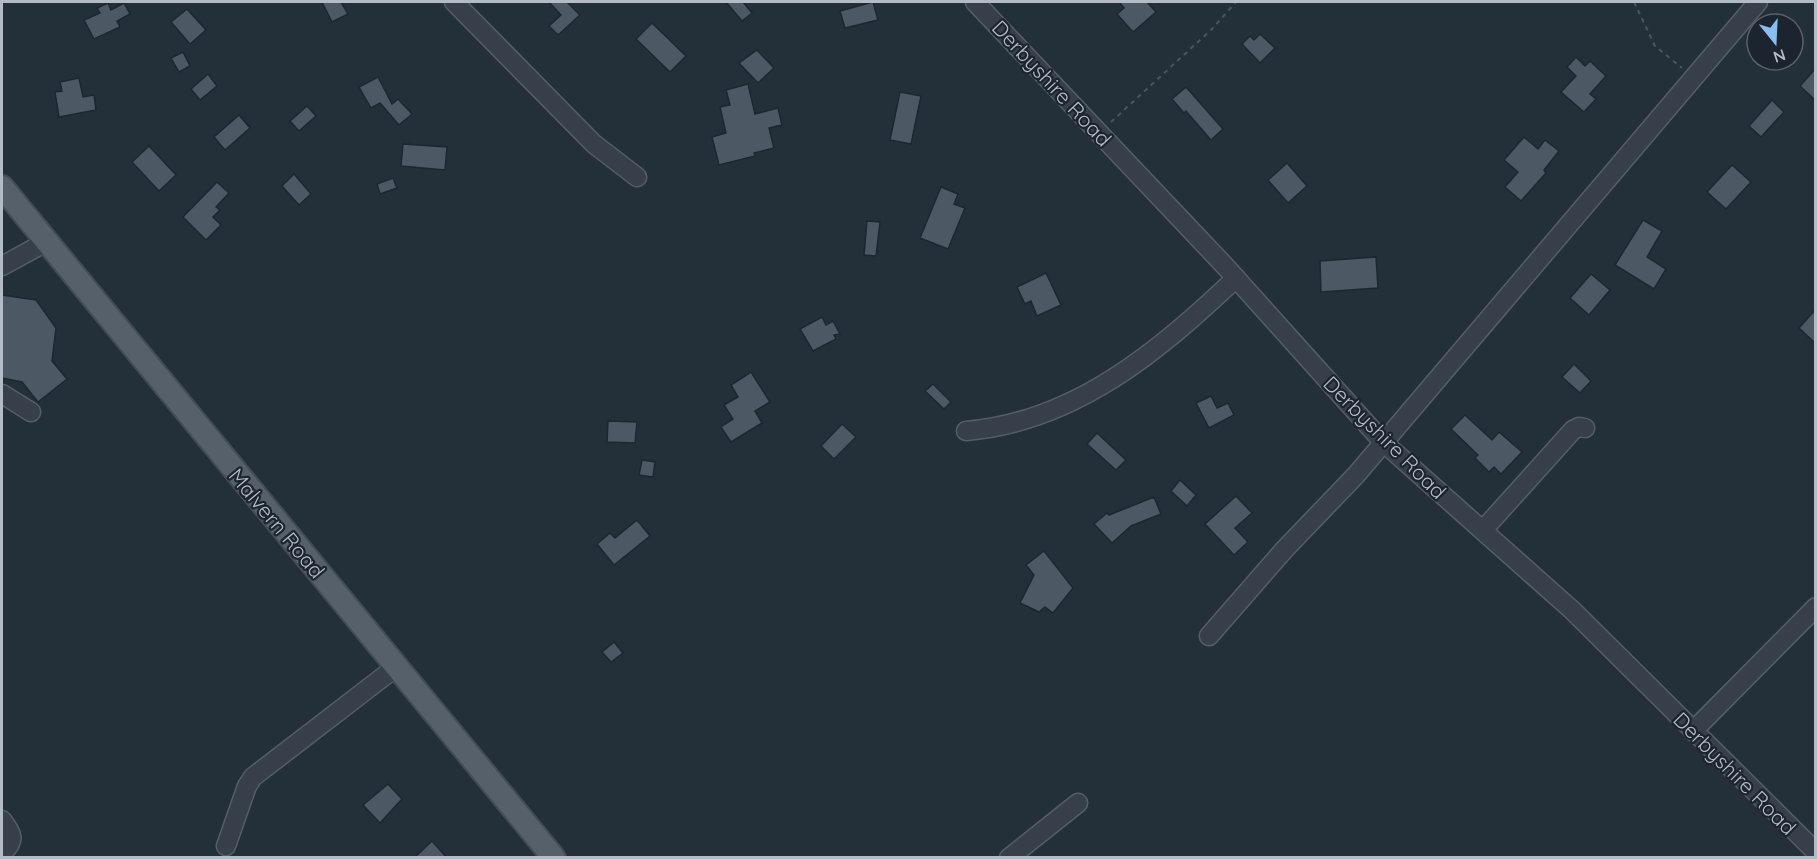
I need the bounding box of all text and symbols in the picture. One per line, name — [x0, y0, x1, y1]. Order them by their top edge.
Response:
north arrow — [1745, 12, 1805, 72]
street label: Derbyshire Road — [987, 14, 1117, 152]
text: N — [1771, 45, 1788, 68]
street label: Derbyshire Road — [1318, 370, 1452, 504]
street label: Malvern Road — [224, 463, 330, 583]
street label: Derbyshire Road — [1668, 706, 1802, 840]

